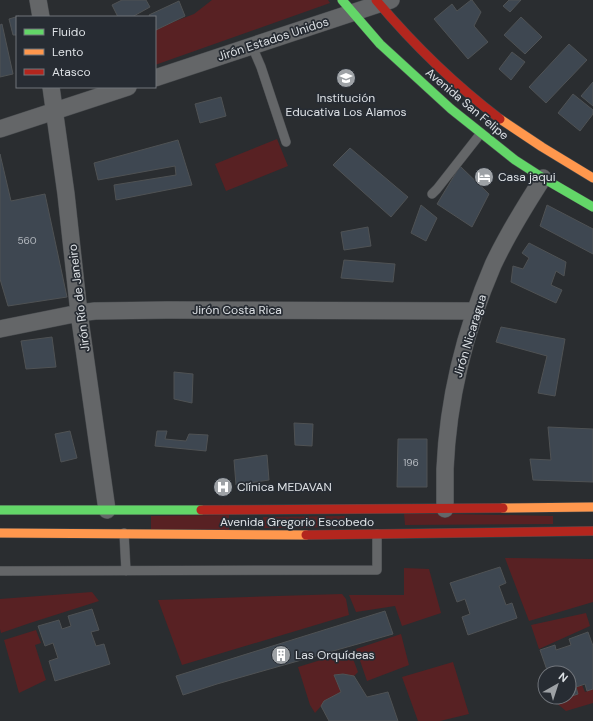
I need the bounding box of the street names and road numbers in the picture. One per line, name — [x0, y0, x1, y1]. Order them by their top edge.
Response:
street label: Jirón Estados Unidos — [215, 13, 331, 65]
street label: Avenida San Felipe — [422, 65, 512, 144]
street label: Jirón Río de Janeiro — [64, 243, 94, 353]
street label: Jirón Nicaragua — [450, 293, 490, 379]
street label: Jirón Costa Rica — [192, 302, 282, 318]
street label: Avenida Gregorio Escobedo — [220, 514, 374, 530]

